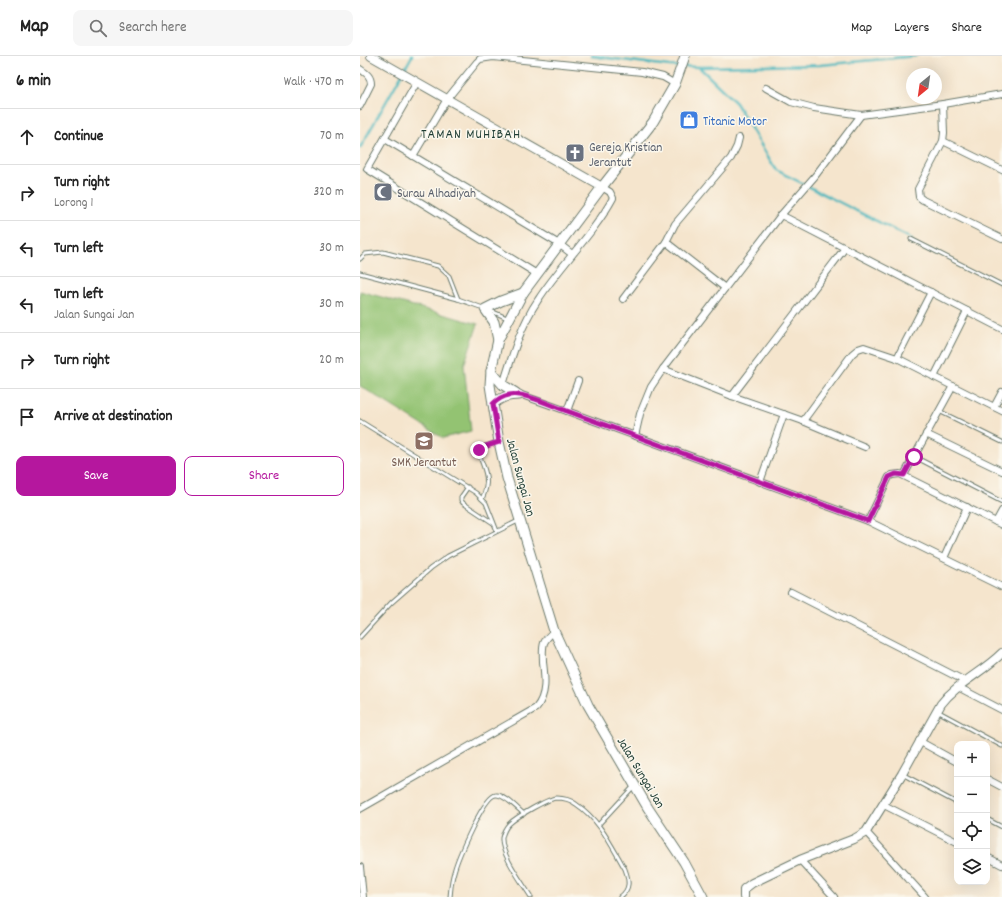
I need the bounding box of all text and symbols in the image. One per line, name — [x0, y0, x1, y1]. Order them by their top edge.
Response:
search box — [73, 10, 353, 46]
text: Map — [20, 14, 49, 41]
icon: search — [87, 17, 109, 39]
text: Search here — [119, 17, 187, 39]
text: Map — [851, 18, 872, 38]
text: Layers — [894, 18, 929, 38]
text: Share — [951, 18, 982, 38]
north arrow — [906, 68, 942, 104]
text: 6 min — [16, 70, 51, 94]
text: Walk · 470 m — [284, 73, 344, 92]
shop icon: Titanic Motor — [678, 109, 700, 131]
place label: Titanic Motor — [703, 113, 767, 132]
district label: TAMAN MUHIBAH — [421, 125, 521, 145]
icon: ahead — [16, 126, 38, 148]
text: Continue — [54, 126, 103, 148]
text: 70 m — [320, 127, 344, 146]
place label: Gereja Kristian Jerantut — [589, 139, 662, 173]
church icon: Gereja Kristian Jerantut — [564, 142, 586, 164]
text: Turn right — [54, 172, 110, 194]
mosque icon: Surau Alhadiyah — [372, 181, 394, 203]
icon: right — [16, 182, 38, 204]
text: 320 m — [314, 183, 344, 202]
place label: Surau Alhadiyah — [397, 185, 476, 204]
text: Lorong 1 — [54, 194, 93, 213]
icon: left — [16, 238, 38, 260]
text: Turn left — [54, 238, 103, 260]
text: 30 m — [319, 239, 344, 258]
text: Turn left — [54, 284, 103, 306]
icon: left — [16, 294, 38, 316]
text: 30 m — [319, 295, 344, 314]
text: Jalan Sungai Jan — [54, 306, 134, 325]
icon: right — [16, 350, 38, 372]
text: Turn right — [54, 350, 110, 372]
text: 20 m — [319, 351, 344, 370]
icon: arrive — [16, 406, 38, 428]
text: Arrive at destination — [54, 406, 172, 428]
school or university icon: SMK Jerantut — [413, 430, 435, 452]
street label: Jalan Sungai Jan — [500, 436, 539, 519]
route end — [470, 441, 488, 459]
route start — [905, 448, 923, 466]
place label: SMK Jerantut — [392, 454, 457, 473]
button: Save — [16, 456, 176, 496]
button: Share — [184, 456, 344, 496]
street label: Jalan Sungai Jan — [611, 734, 669, 813]
map controls — [954, 741, 990, 885]
button: + — [954, 741, 990, 777]
button: − — [954, 777, 990, 813]
button: locate — [954, 813, 990, 849]
button: layers — [954, 849, 990, 885]

